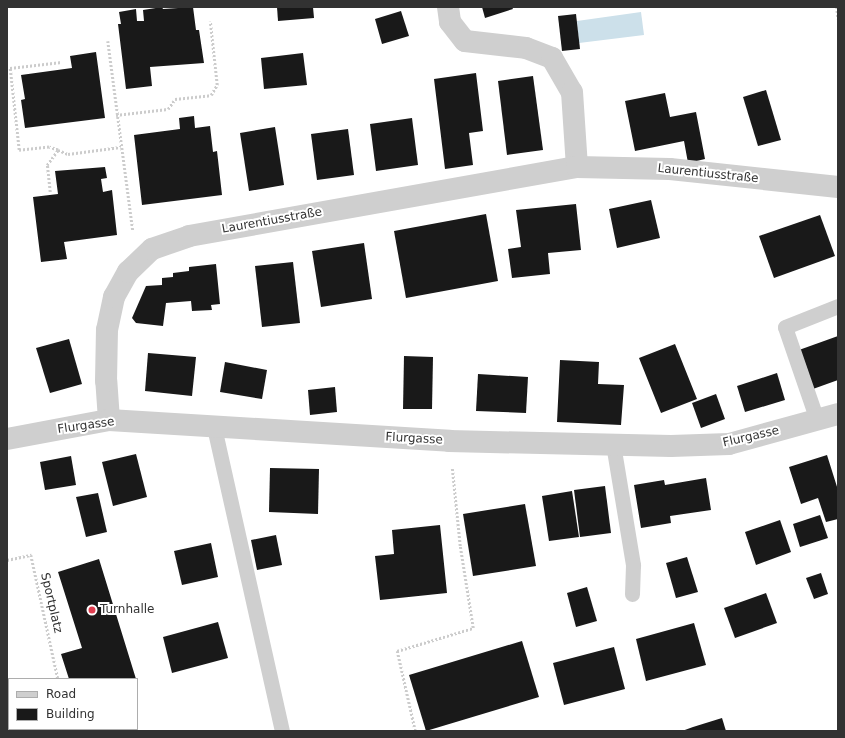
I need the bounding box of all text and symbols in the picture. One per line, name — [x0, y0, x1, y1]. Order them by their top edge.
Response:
street label: Laurentiusstraße — [657, 162, 759, 186]
street label: Laurentiusstraße — [221, 205, 323, 237]
street label: Flurgasse — [57, 415, 115, 437]
street label: Flurgasse — [721, 424, 781, 450]
street label: Flurgasse — [385, 430, 443, 448]
street label: Sportplatz — [37, 571, 65, 635]
place label: Turnhalle — [100, 603, 154, 617]
marker: Turnhalle — [87, 605, 97, 615]
legend — [8, 678, 138, 730]
text: Road — [46, 687, 76, 701]
text: Building — [46, 707, 95, 721]

